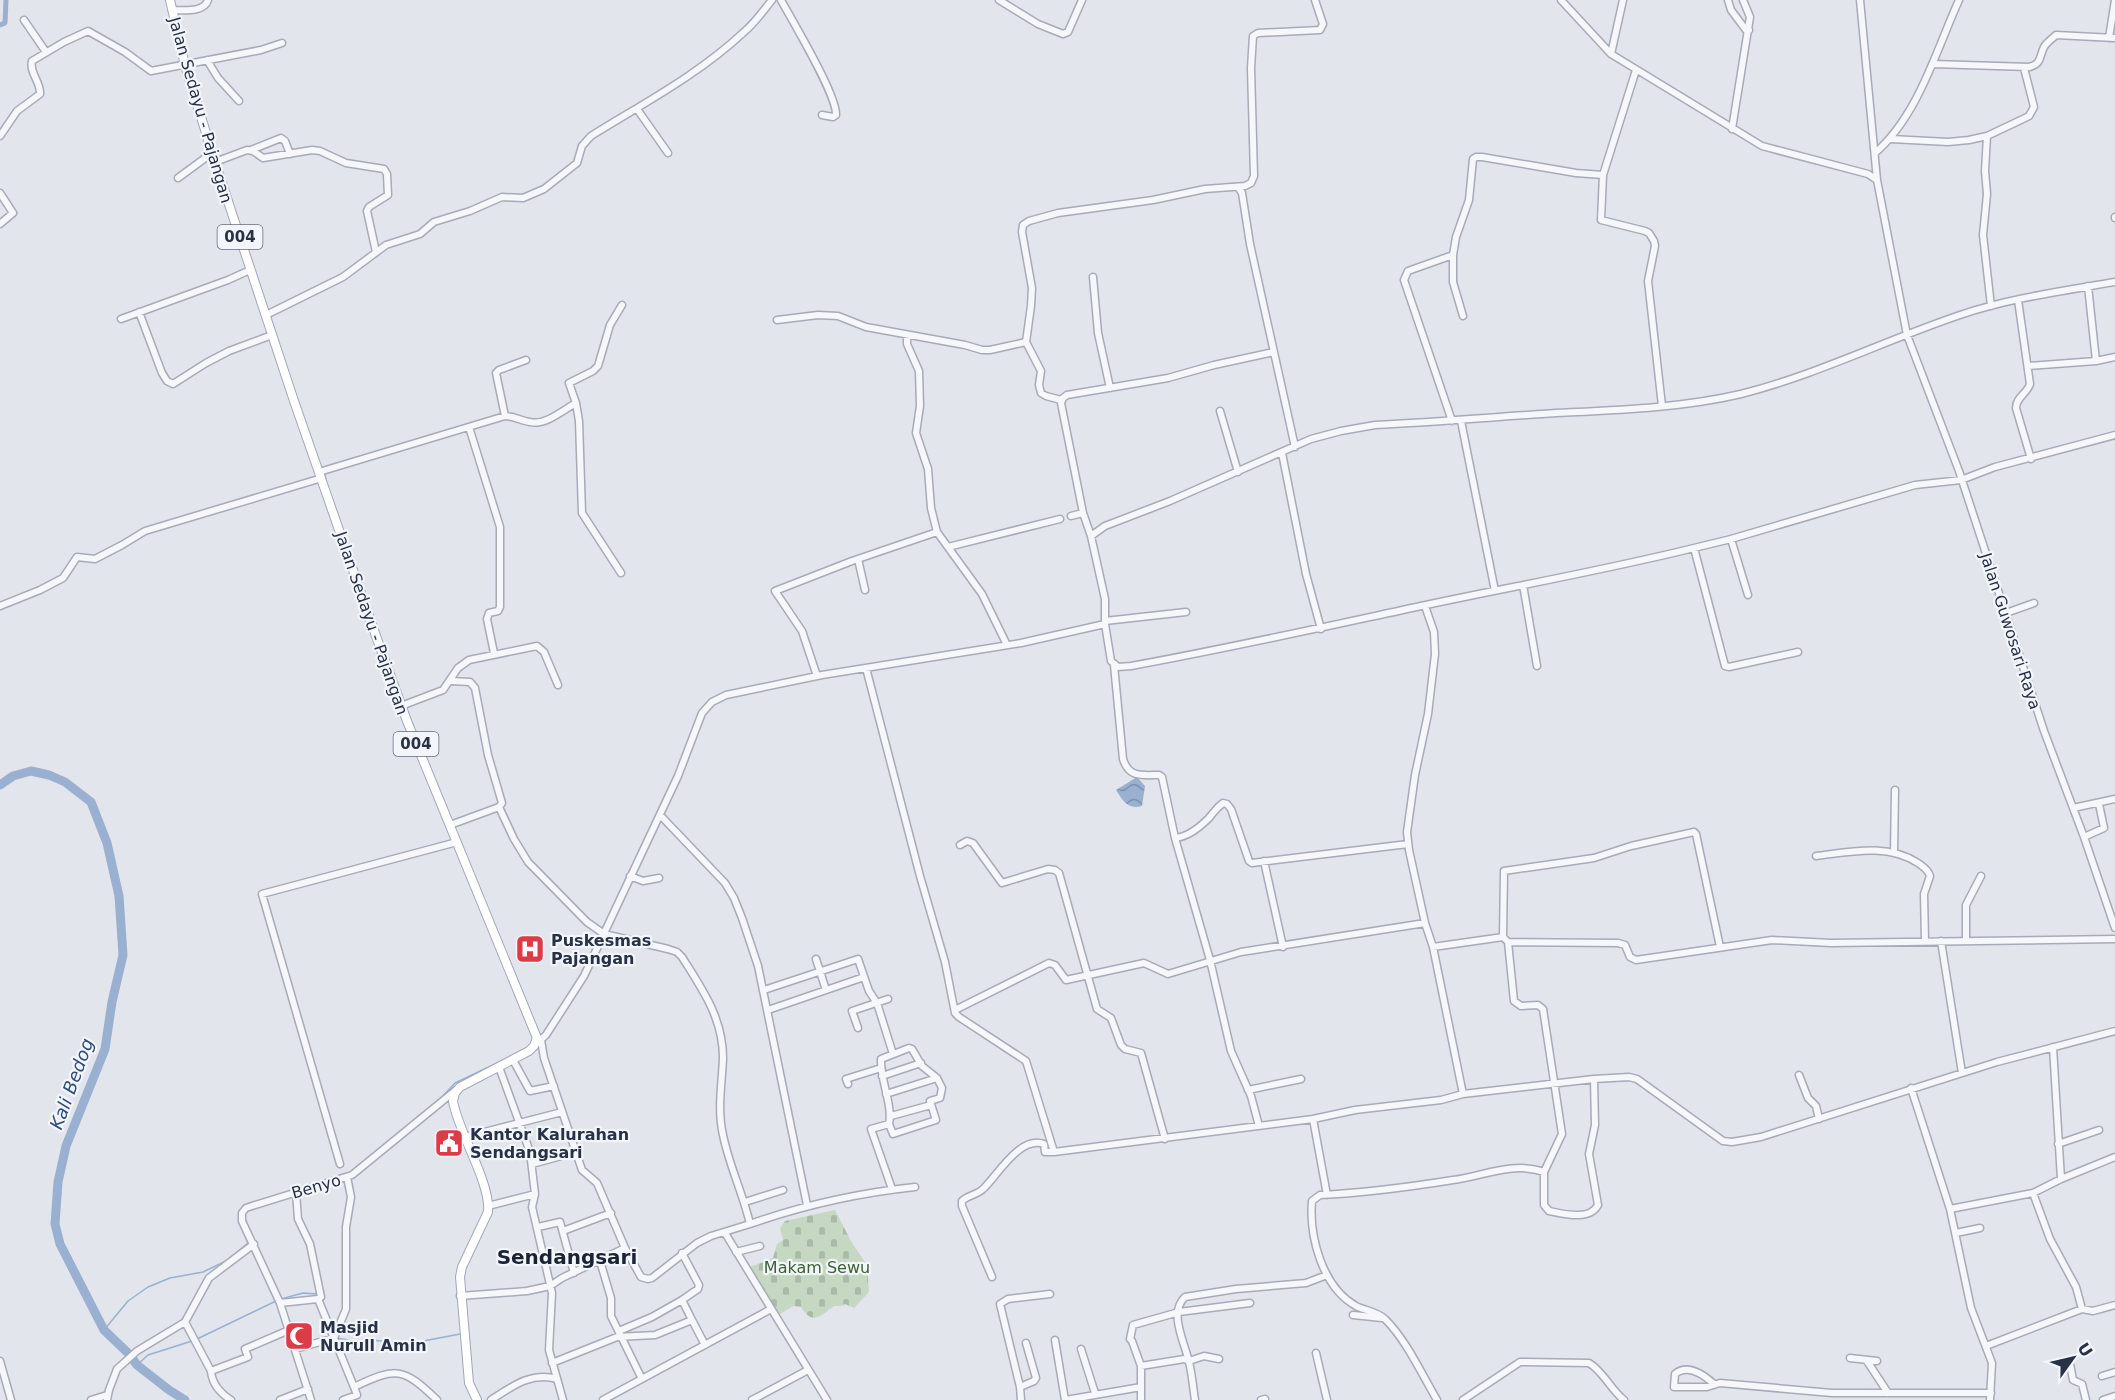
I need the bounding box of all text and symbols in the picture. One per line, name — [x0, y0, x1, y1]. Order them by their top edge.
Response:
street label: Jalan Sedayu - Pajangan — [165, 14, 236, 205]
road number: 004 — [218, 225, 262, 249]
street label: Jalan Sedayu - Pajangan — [331, 528, 412, 717]
street label: Jalan Guwosari Raya — [1976, 550, 2045, 712]
road number: 004 — [394, 732, 438, 756]
place label: Puskesmas Pajangan — [551, 931, 651, 968]
hospital icon: Puskesmas Pajangan — [514, 933, 546, 965]
water label: Kali Bedog — [45, 1036, 98, 1132]
place label: Kantor Kalurahan Sendangsari — [470, 1125, 629, 1162]
public building icon: Kantor Kalurahan Sendangsari — [433, 1127, 465, 1159]
street label: Benyo — [289, 1170, 343, 1203]
district label: Sendangsari — [497, 1245, 637, 1269]
park label: Makam Sewu — [764, 1258, 870, 1277]
place label: Masjid Nurull Amin — [320, 1318, 427, 1355]
mosque icon: Masjid Nurull Amin — [283, 1320, 315, 1352]
north arrow — [2043, 1328, 2103, 1388]
text: U — [2074, 1339, 2097, 1361]

